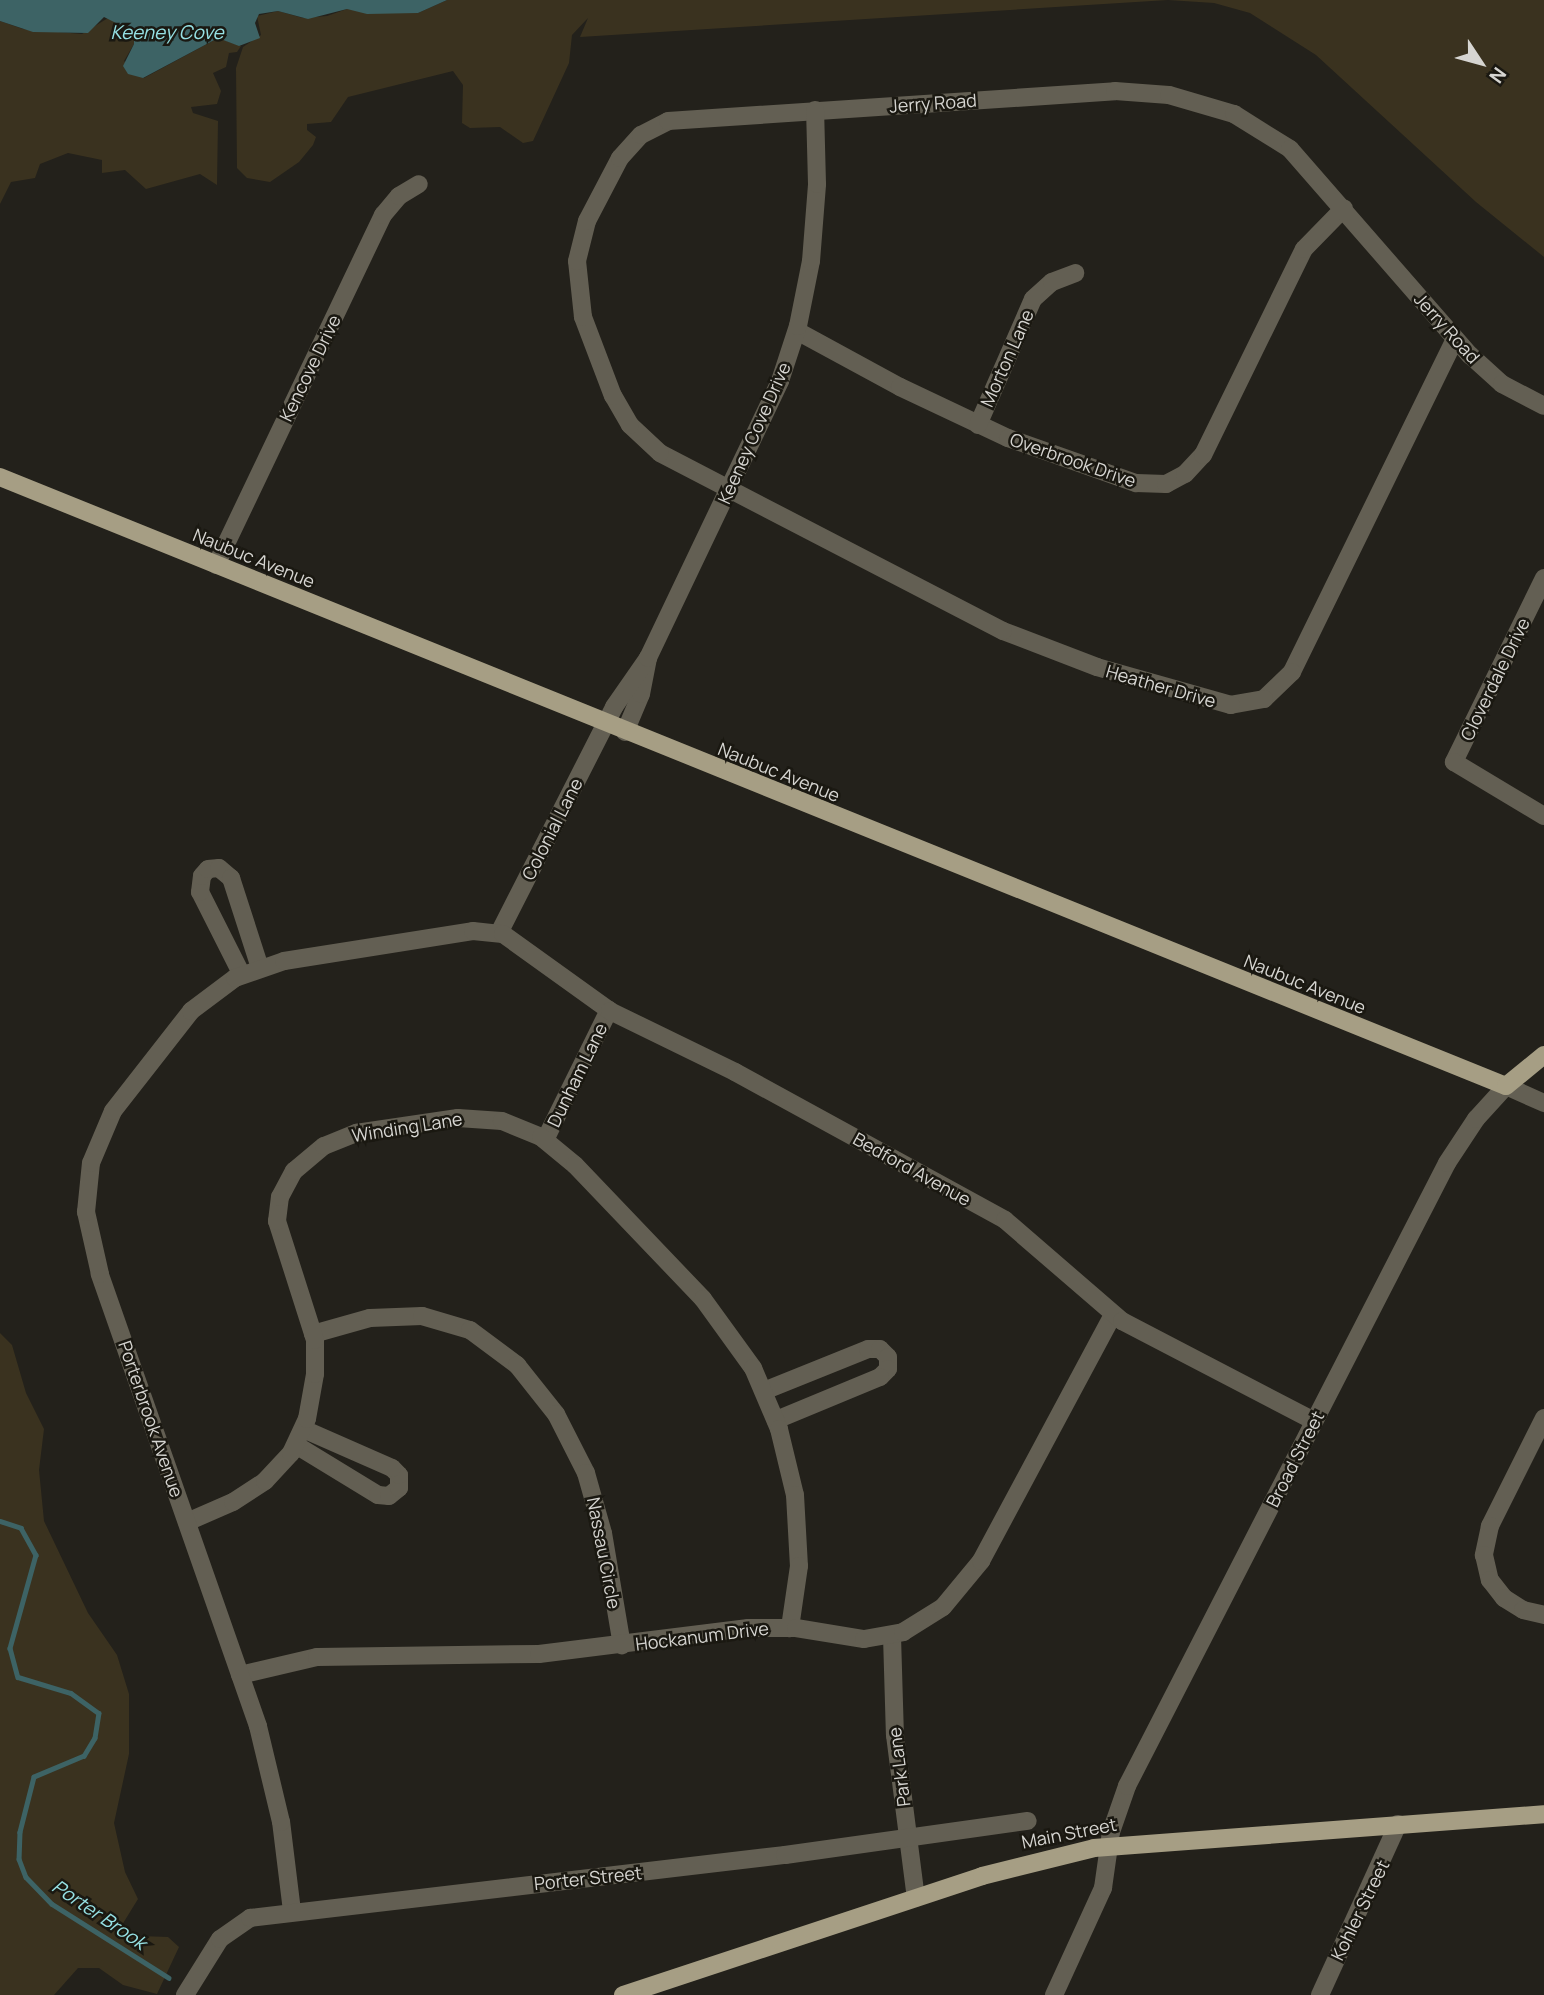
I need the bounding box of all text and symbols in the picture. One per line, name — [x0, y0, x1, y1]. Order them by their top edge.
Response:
water label: Keeney Cove — [110, 22, 224, 44]
north arrow — [1446, 28, 1516, 98]
text: N — [1483, 62, 1513, 89]
street label: Jerry Road — [889, 89, 977, 117]
street label: Jerry Road — [1410, 288, 1484, 368]
street label: Morton Lane — [976, 306, 1038, 410]
street label: Kencove Drive — [275, 311, 345, 425]
street label: Keeney Cove Drive — [713, 359, 795, 507]
street label: Overbrook Drive — [1007, 428, 1139, 492]
street label: Naubuc Avenue — [190, 524, 318, 592]
street label: Cloverdale Drive — [1456, 614, 1534, 744]
street label: Heather Drive — [1104, 660, 1218, 712]
street label: Naubuc Avenue — [715, 738, 843, 806]
street label: Colonial Lane — [517, 774, 587, 884]
street label: Naubuc Avenue — [1241, 950, 1369, 1018]
street label: Dunham Lane — [542, 1019, 612, 1131]
street label: Winding Lane — [350, 1108, 464, 1146]
street label: Bedford Avenue — [849, 1128, 975, 1210]
street label: Porterbrook Avenue — [114, 1338, 188, 1500]
street label: Broad Street — [1262, 1407, 1328, 1511]
street label: Nassau Circle — [583, 1495, 625, 1611]
street label: Hockanum Drive — [634, 1617, 770, 1655]
street label: Park Lane — [883, 1726, 915, 1808]
street label: Main Street — [1020, 1813, 1118, 1853]
street label: Kohler Street — [1326, 1856, 1394, 1964]
street label: Porter Street — [533, 1862, 643, 1894]
water label: Porter Brook — [48, 1875, 150, 1955]

